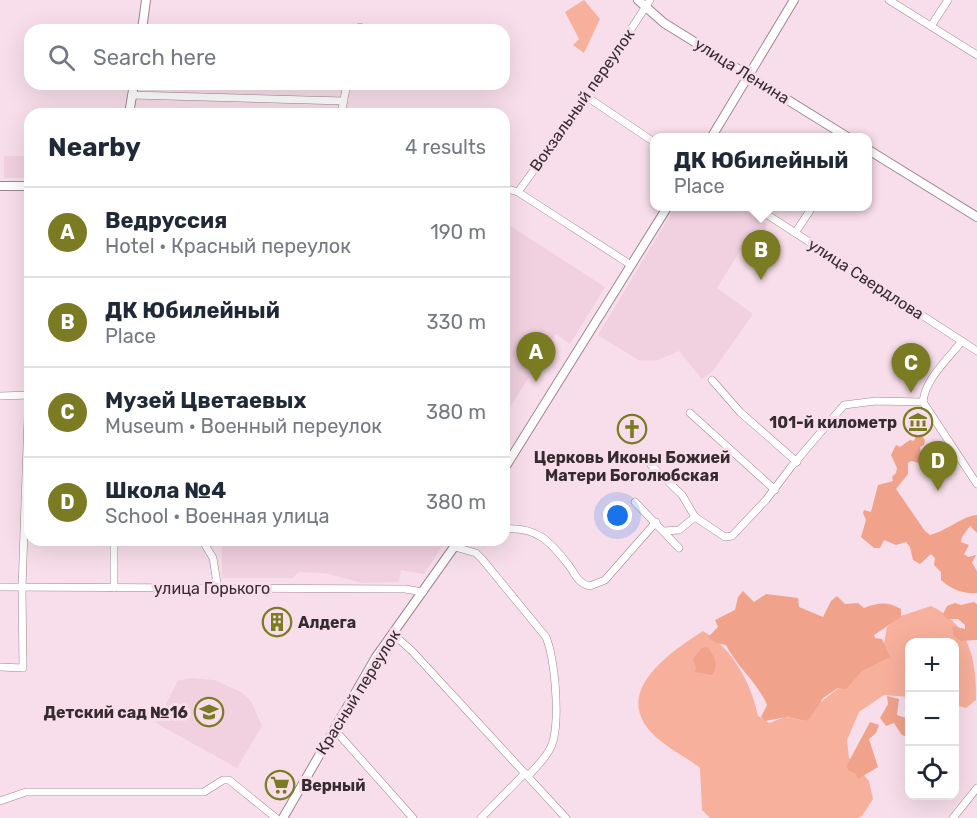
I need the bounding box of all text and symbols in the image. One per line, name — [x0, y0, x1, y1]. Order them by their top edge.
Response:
search box — [24, 24, 510, 90]
street label: Вокзальный переулок — [526, 25, 639, 175]
street label: улица Ленина — [691, 34, 793, 108]
icon: search — [45, 41, 78, 74]
text: Search here — [93, 44, 216, 71]
text: Nearby — [48, 132, 141, 163]
popup — [650, 133, 872, 211]
text: 4 results — [405, 135, 486, 159]
text: ДК Юбилейный — [674, 147, 848, 174]
text: Place — [674, 174, 725, 198]
text: Ведруссия — [105, 207, 227, 234]
text: A — [60, 220, 75, 244]
text: 190 m — [430, 220, 486, 244]
pin: B — [742, 230, 780, 280]
text: Hotel · Красный переулок — [105, 234, 351, 258]
street label: улица Свердлова — [805, 235, 927, 323]
text: ДК Юбилейный — [105, 297, 280, 324]
text: B — [60, 310, 75, 334]
text: 330 m — [427, 310, 486, 334]
text: Place — [105, 324, 156, 348]
pin: A — [516, 332, 556, 382]
pin: C — [892, 344, 930, 393]
text: Музей Цветаевых — [105, 387, 306, 414]
text: C — [60, 400, 75, 424]
text: 380 m — [426, 400, 486, 424]
museum icon: 101-й километр — [902, 406, 934, 438]
church icon: Церковь Иконы Божией Матери Боголюбская — [616, 413, 648, 445]
place label: 101-й километр — [769, 413, 897, 432]
text: Museum · Военный переулок — [105, 414, 382, 438]
pin: D — [918, 442, 958, 491]
place label: Церковь Иконы Божией Матери Боголюбская — [534, 448, 730, 485]
text: Школа №4 — [105, 477, 226, 504]
text: D — [60, 490, 75, 514]
text: 380 m — [426, 490, 486, 514]
your location — [603, 501, 632, 530]
text: School · Военная улица — [105, 504, 330, 528]
street label: улица Горького — [154, 579, 270, 598]
building icon: Алдега — [261, 606, 293, 638]
place label: Алдега — [298, 613, 356, 632]
street label: Красный переулок — [312, 626, 404, 758]
map controls — [905, 638, 959, 800]
button: + — [905, 638, 959, 692]
button: − — [905, 692, 959, 746]
school or university icon: Детский сад №16 — [193, 696, 225, 728]
place label: Детский сад №16 — [44, 703, 188, 722]
button: locate — [905, 746, 959, 800]
supermarket icon: Верный — [264, 769, 296, 801]
place label: Верный — [301, 776, 365, 795]

